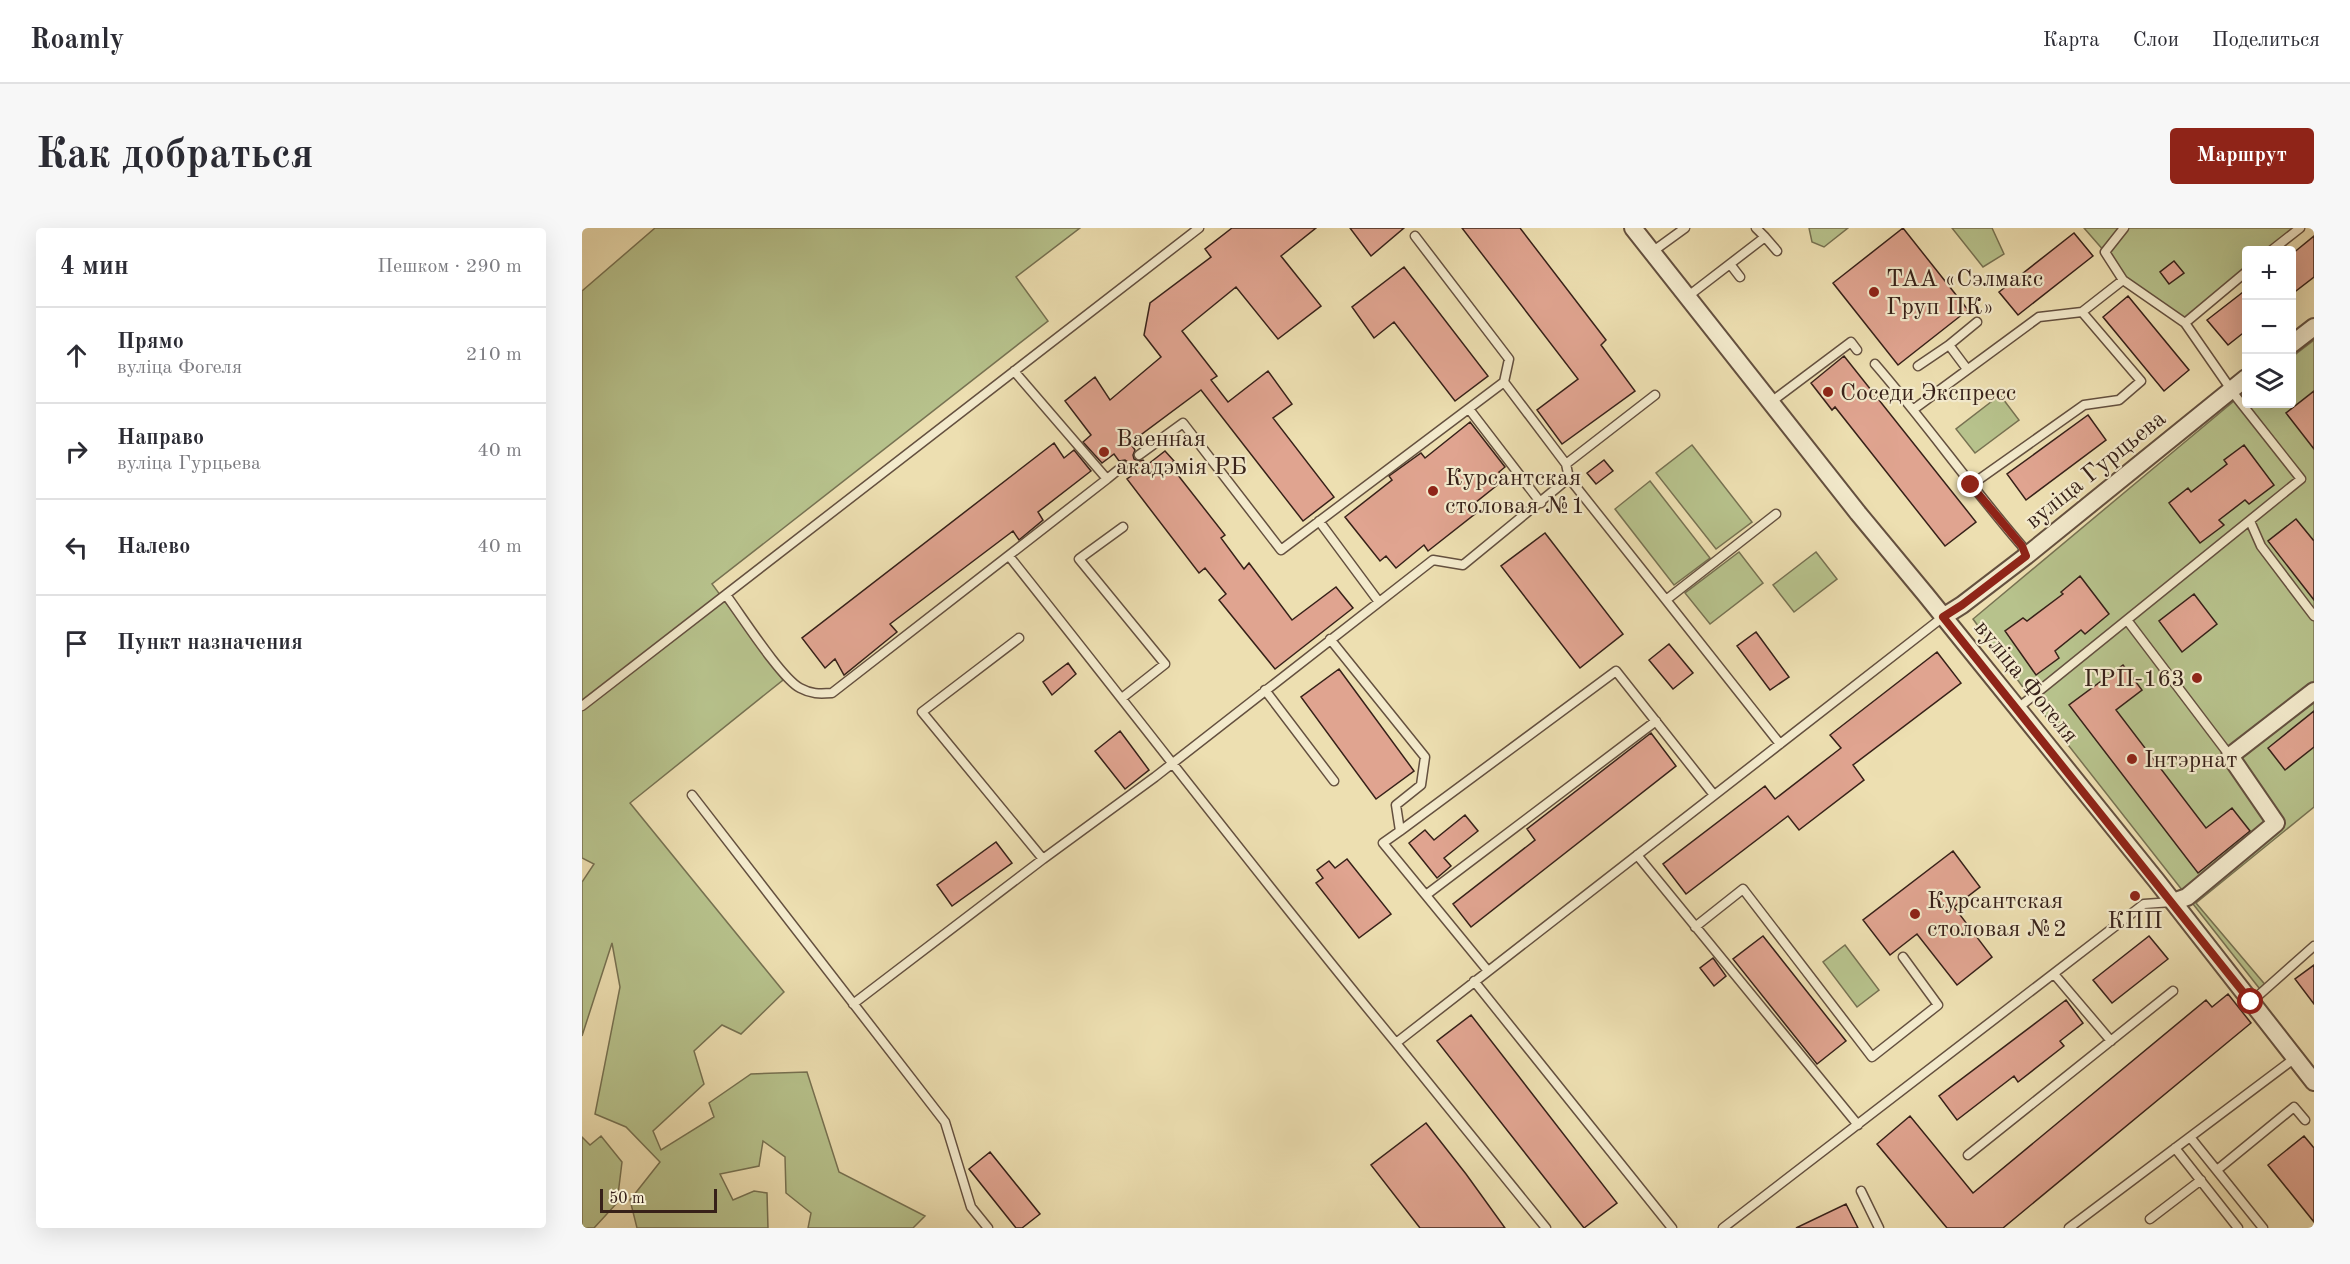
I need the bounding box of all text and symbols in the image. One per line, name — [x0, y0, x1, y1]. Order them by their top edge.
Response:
text: Roamly — [30, 27, 124, 55]
text: Карта — [2043, 30, 2100, 51]
text: Слои — [2133, 30, 2179, 51]
text: Поделиться — [2212, 30, 2320, 51]
button: Маршрут — [2170, 128, 2314, 184]
text: Как добраться — [36, 135, 313, 177]
map controls — [2242, 246, 2296, 408]
button: + — [2242, 246, 2296, 300]
text: 4 мин — [60, 254, 129, 280]
text: Пешком · 290 m — [377, 257, 522, 277]
place label: ТАА «Сэлмакс Груп ПК» — [1886, 268, 2043, 320]
marker: ТАА «Сэлмакс Груп ПК» — [1867, 285, 1881, 299]
button: − — [2242, 300, 2296, 354]
text: Прямо — [117, 331, 184, 353]
icon: ahead — [60, 339, 93, 372]
text: 210 m — [466, 345, 522, 365]
button: layers — [2242, 354, 2296, 408]
text: вуліца Фогеля — [117, 358, 242, 378]
place label: Соседи Экспресс — [1840, 382, 2016, 406]
marker: Соседи Экспресс — [1821, 385, 1835, 399]
street label: вуліца Гурцьева — [2022, 407, 2171, 534]
text: Направо — [117, 427, 204, 449]
place label: Ваенная акадэмія РБ — [1116, 428, 1247, 480]
icon: right — [60, 435, 93, 468]
text: 40 m — [477, 441, 522, 461]
marker: Ваенная акадэмія РБ — [1097, 445, 1111, 459]
text: вуліца Гурцьева — [117, 454, 261, 474]
place label: Курсантская столовая №1 — [1445, 467, 1585, 519]
route end — [1957, 471, 1983, 497]
marker: Курсантская столовая №1 — [1426, 484, 1440, 498]
icon: left — [60, 531, 93, 564]
text: Налево — [117, 536, 190, 558]
text: 40 m — [477, 537, 522, 557]
street label: вуліца Фогеля — [1969, 616, 2082, 748]
icon: arrive — [60, 627, 93, 660]
text: Пункт назначения — [117, 632, 303, 654]
place label: ГРП-163 — [2084, 668, 2185, 692]
marker: ГРП-163 — [2190, 671, 2204, 685]
place label: Інтэрнат — [2144, 749, 2237, 773]
marker: Інтэрнат — [2125, 752, 2139, 766]
marker: КПП — [2128, 889, 2142, 903]
place label: Курсантская столовая №2 — [1927, 890, 2067, 942]
marker: Курсантская столовая №2 — [1908, 907, 1922, 921]
place label: КПП — [2107, 910, 2163, 934]
route start — [2237, 988, 2263, 1014]
scale bar — [600, 1186, 717, 1214]
text: 50 m — [609, 1191, 645, 1207]

